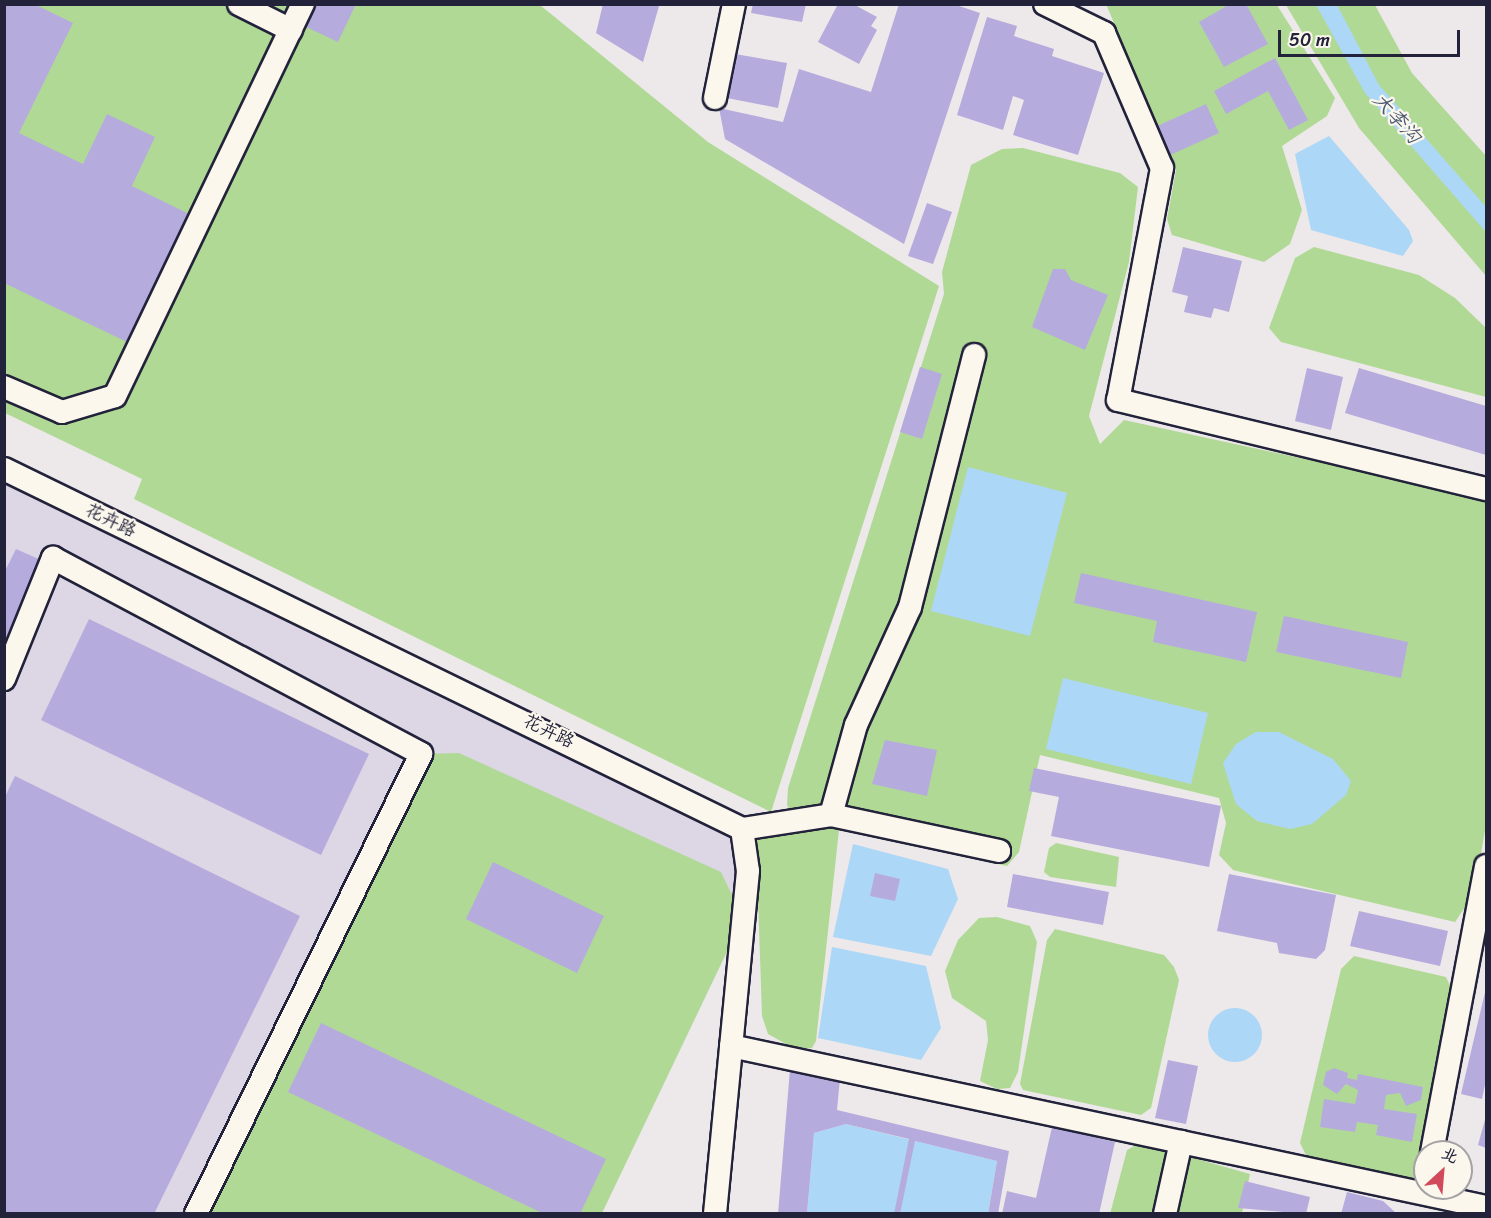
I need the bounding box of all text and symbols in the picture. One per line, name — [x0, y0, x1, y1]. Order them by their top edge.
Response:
scale bar — [1281, 18, 1462, 56]
text: 50 m — [1289, 24, 1330, 56]
water label: 大李沟 — [1368, 88, 1426, 148]
street label: 花卉路 — [82, 498, 140, 542]
street label: 花卉路 — [520, 709, 578, 753]
text: 北 — [1437, 1139, 1464, 1172]
north arrow — [1413, 1140, 1473, 1200]

